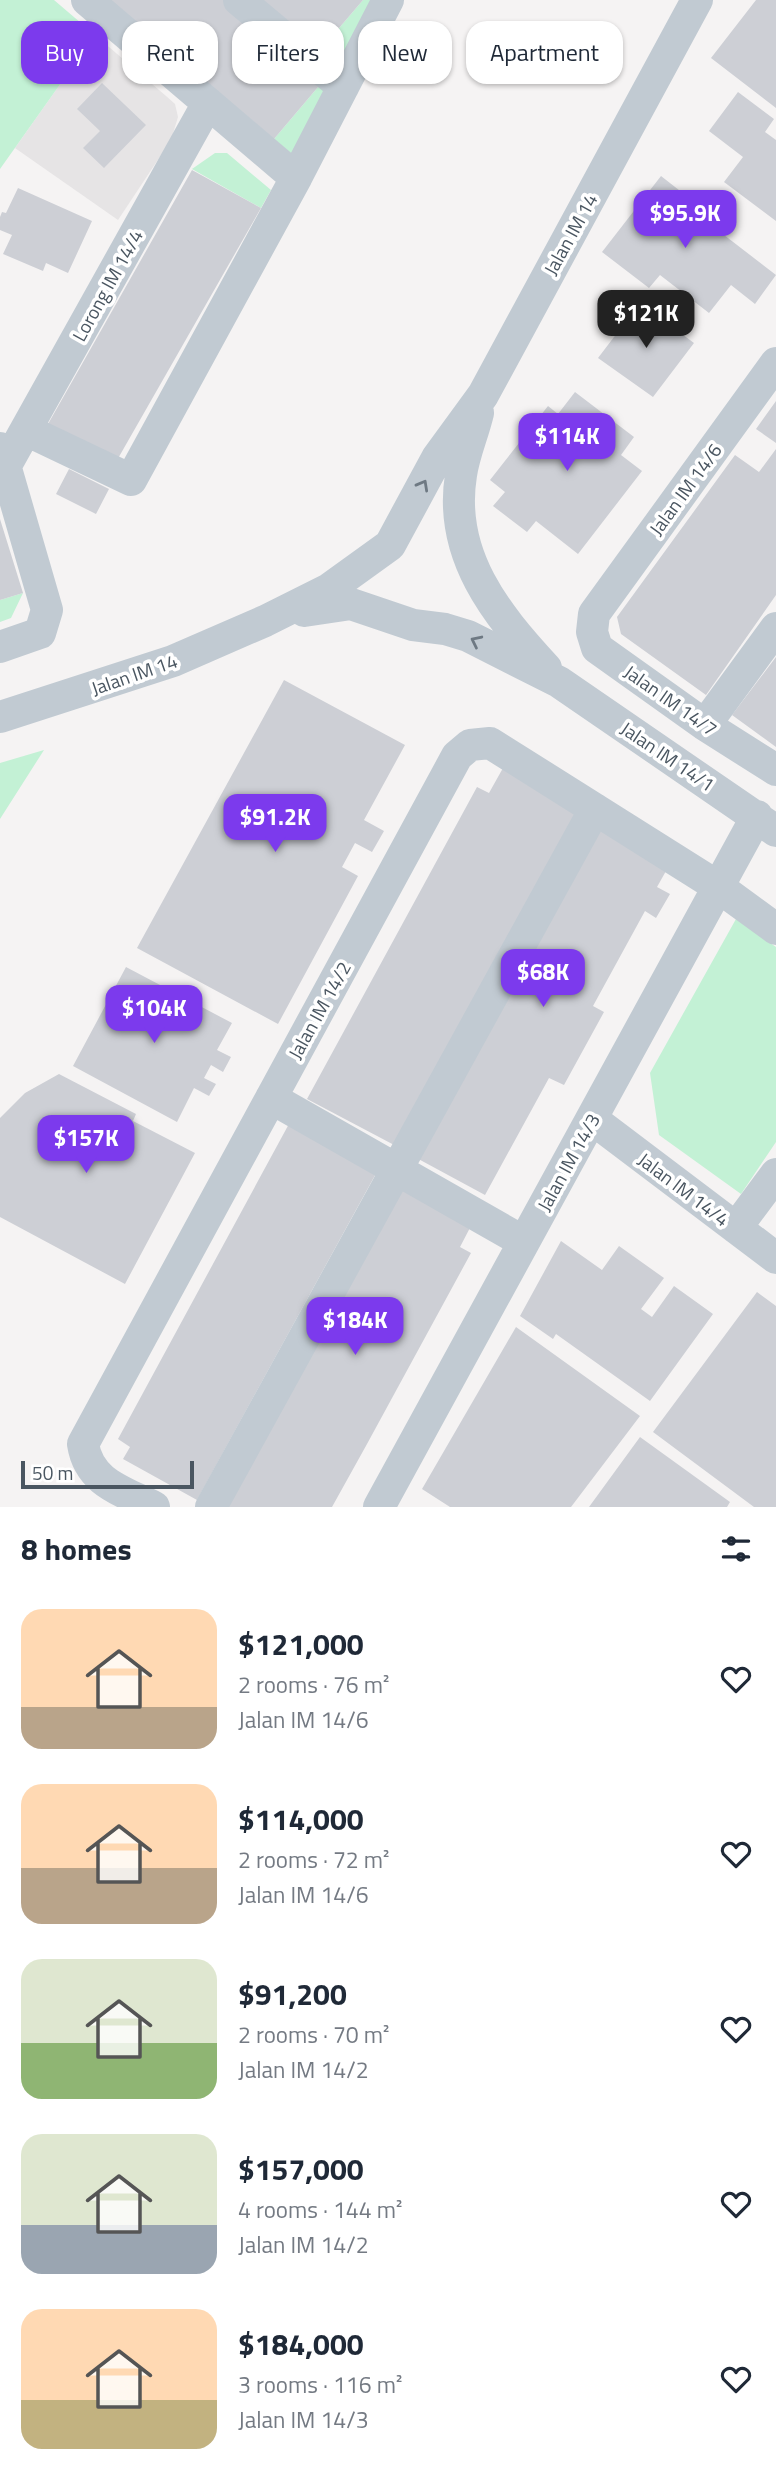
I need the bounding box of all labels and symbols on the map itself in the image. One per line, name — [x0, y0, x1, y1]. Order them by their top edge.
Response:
street label: Jalan IM 14 — [536, 188, 604, 280]
pin: $95.9K — [628, 190, 742, 250]
street label: Lorong IM 14/4 — [64, 224, 150, 346]
pin: $121K — [597, 290, 695, 350]
pin: $114K — [518, 414, 616, 473]
street label: Jalan IM 14/6 — [642, 437, 728, 541]
one-way arrow — [414, 480, 428, 492]
one-way arrow — [471, 635, 483, 649]
street label: Jalan IM 14 — [87, 646, 181, 702]
street label: Jalan IM 14/7 — [619, 657, 723, 743]
street label: Jalan IM 14/1 — [615, 714, 721, 798]
pin: $91.2K — [218, 794, 332, 854]
pin: $68K — [502, 950, 584, 1009]
street label: Jalan IM 14/2 — [280, 956, 358, 1064]
pin: $104K — [105, 986, 203, 1045]
street label: Jalan IM 14/3 — [529, 1108, 607, 1216]
pin: $157K — [37, 1116, 135, 1175]
street label: Jalan IM 14/4 — [632, 1145, 736, 1233]
pin: $184K — [306, 1298, 404, 1357]
scale bar — [21, 1458, 194, 1490]

